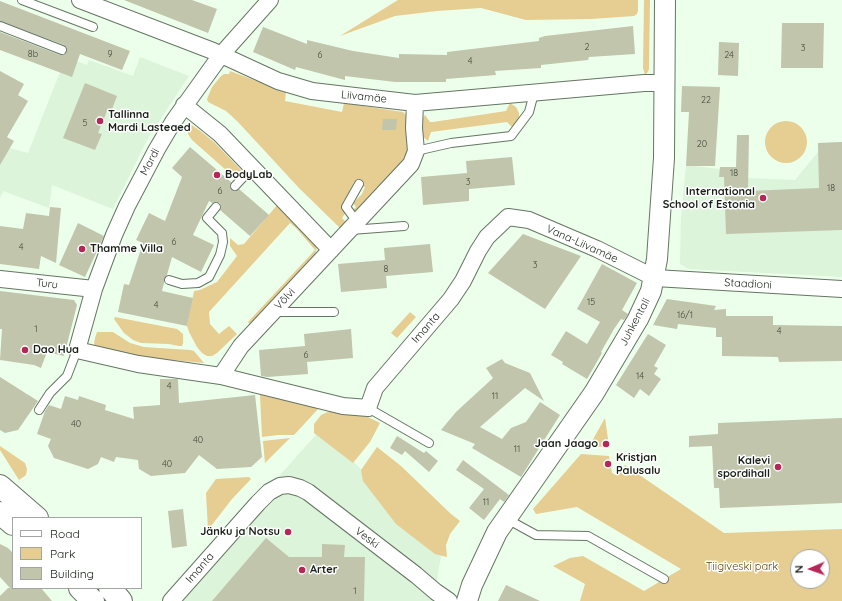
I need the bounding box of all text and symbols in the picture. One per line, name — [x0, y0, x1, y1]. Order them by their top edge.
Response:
house number: 2 — [585, 42, 589, 52]
house number: 3 — [801, 43, 805, 53]
house number: 8b — [28, 49, 38, 59]
house number: 9 — [107, 49, 113, 59]
house number: 6 — [318, 50, 322, 60]
house number: 24 — [724, 50, 734, 60]
house number: 4 — [468, 56, 472, 66]
street label: Liivamäe — [340, 88, 388, 106]
house number: 22 — [701, 95, 711, 105]
place label: Tallinna Mardi Lasteaed — [108, 108, 191, 134]
marker: Tallinna Mardi Lasteaed — [95, 116, 105, 126]
house number: 5 — [83, 118, 87, 128]
house number: 20 — [697, 139, 707, 149]
street label: Mardi — [137, 146, 163, 178]
place label: BodyLab — [225, 168, 272, 182]
house number: 18 — [730, 168, 738, 178]
marker: BodyLab — [212, 170, 222, 180]
house number: 3 — [466, 177, 470, 187]
house number: 18 — [827, 183, 835, 193]
place label: International School of Estonia — [663, 185, 755, 211]
house number: 6 — [218, 186, 222, 196]
marker: International School of Estonia — [758, 193, 768, 203]
street label: Vana-Liivamäe — [544, 222, 620, 266]
house number: 6 — [172, 237, 176, 247]
house number: 4 — [19, 242, 23, 252]
place label: Thamme Villa — [90, 242, 163, 256]
marker: Thamme Villa — [77, 244, 87, 254]
house number: 3 — [533, 260, 537, 270]
house number: 8 — [384, 264, 388, 274]
street label: Turu — [35, 276, 59, 292]
street label: Staadioni — [724, 276, 772, 292]
street label: Võlvi — [272, 286, 298, 312]
street label: Juhkentali — [617, 296, 653, 348]
house number: 15 — [587, 297, 595, 307]
house number: 4 — [154, 300, 158, 310]
street label: Imanta — [409, 310, 443, 346]
house number: 16/1 — [677, 310, 693, 320]
house number: 1 — [34, 324, 38, 334]
house number: 4 — [777, 326, 781, 336]
place label: Dao Hua — [33, 343, 79, 357]
marker: Dao Hua — [20, 345, 30, 355]
house number: 6 — [304, 350, 308, 360]
house number: 14 — [636, 371, 644, 381]
house number: 4 — [167, 381, 171, 391]
house number: 11 — [492, 391, 498, 401]
house number: 40 — [71, 419, 81, 429]
house number: 40 — [193, 435, 203, 445]
place label: Jaan Jaago — [535, 437, 598, 451]
marker: Jaan Jaago — [601, 439, 611, 449]
house number: 11 — [514, 444, 520, 454]
place label: Kristjan Palusalu — [616, 451, 661, 477]
place label: Kalevi spordihall — [718, 454, 770, 480]
house number: 40 — [162, 459, 172, 469]
marker: Kristjan Palusalu — [603, 459, 613, 469]
marker: Kalevi spordihall — [773, 462, 783, 472]
house number: 11 — [483, 497, 489, 507]
legend — [12, 517, 142, 589]
place label: Jänku ja Notsu — [200, 525, 280, 539]
street label: Veski — [352, 525, 382, 551]
text: Road — [50, 526, 80, 541]
marker: Jänku ja Notsu — [283, 527, 293, 537]
text: Park — [50, 546, 75, 561]
north arrow — [790, 549, 830, 589]
street label: Imanta — [183, 550, 217, 586]
park label: Tiigiveski park — [706, 560, 778, 574]
place label: Arter — [310, 563, 338, 577]
marker: Arter — [297, 565, 307, 575]
text: N — [792, 565, 806, 574]
text: Building — [50, 566, 94, 581]
house number: 1 — [353, 586, 357, 596]

